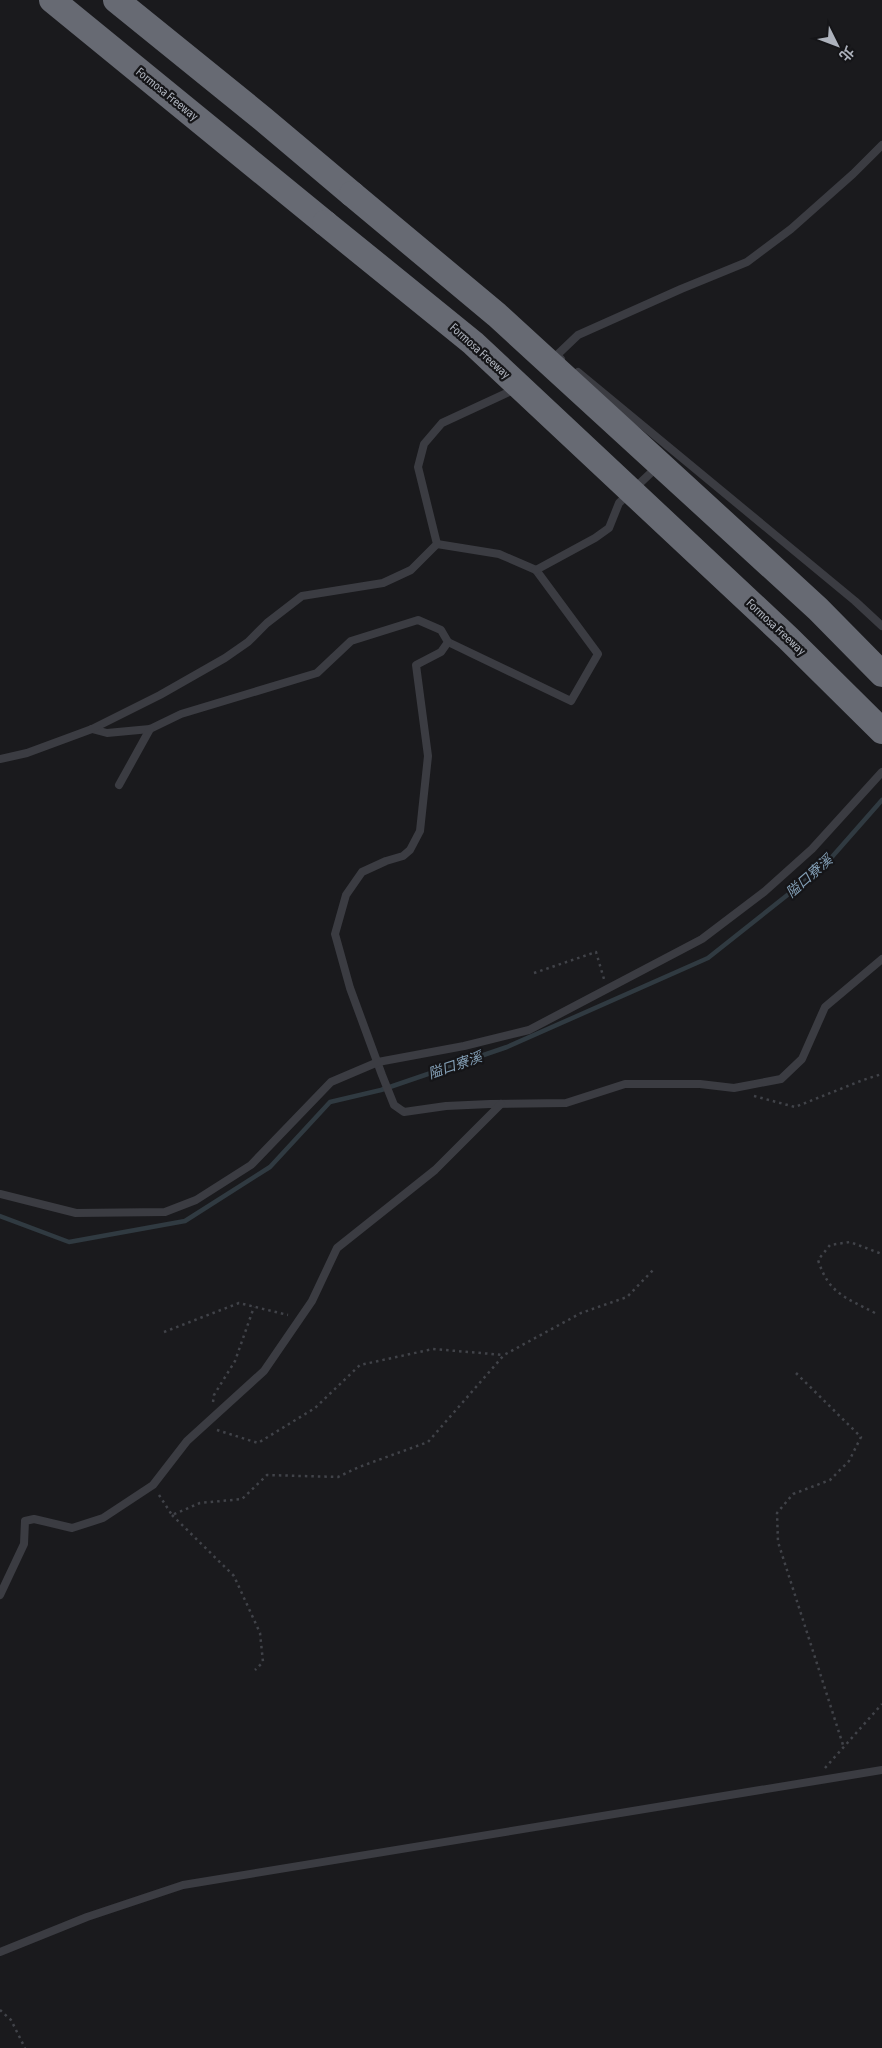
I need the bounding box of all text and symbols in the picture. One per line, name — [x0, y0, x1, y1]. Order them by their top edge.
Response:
north arrow — [812, 20, 862, 70]
text: 北 — [836, 43, 857, 64]
street label: Formosa Freeway — [133, 65, 201, 123]
street label: Formosa Freeway — [447, 320, 513, 382]
street label: Formosa Freeway — [743, 596, 809, 658]
water label: 隘口寮溪 — [783, 850, 837, 900]
water label: 隘口寮溪 — [426, 1048, 486, 1082]

